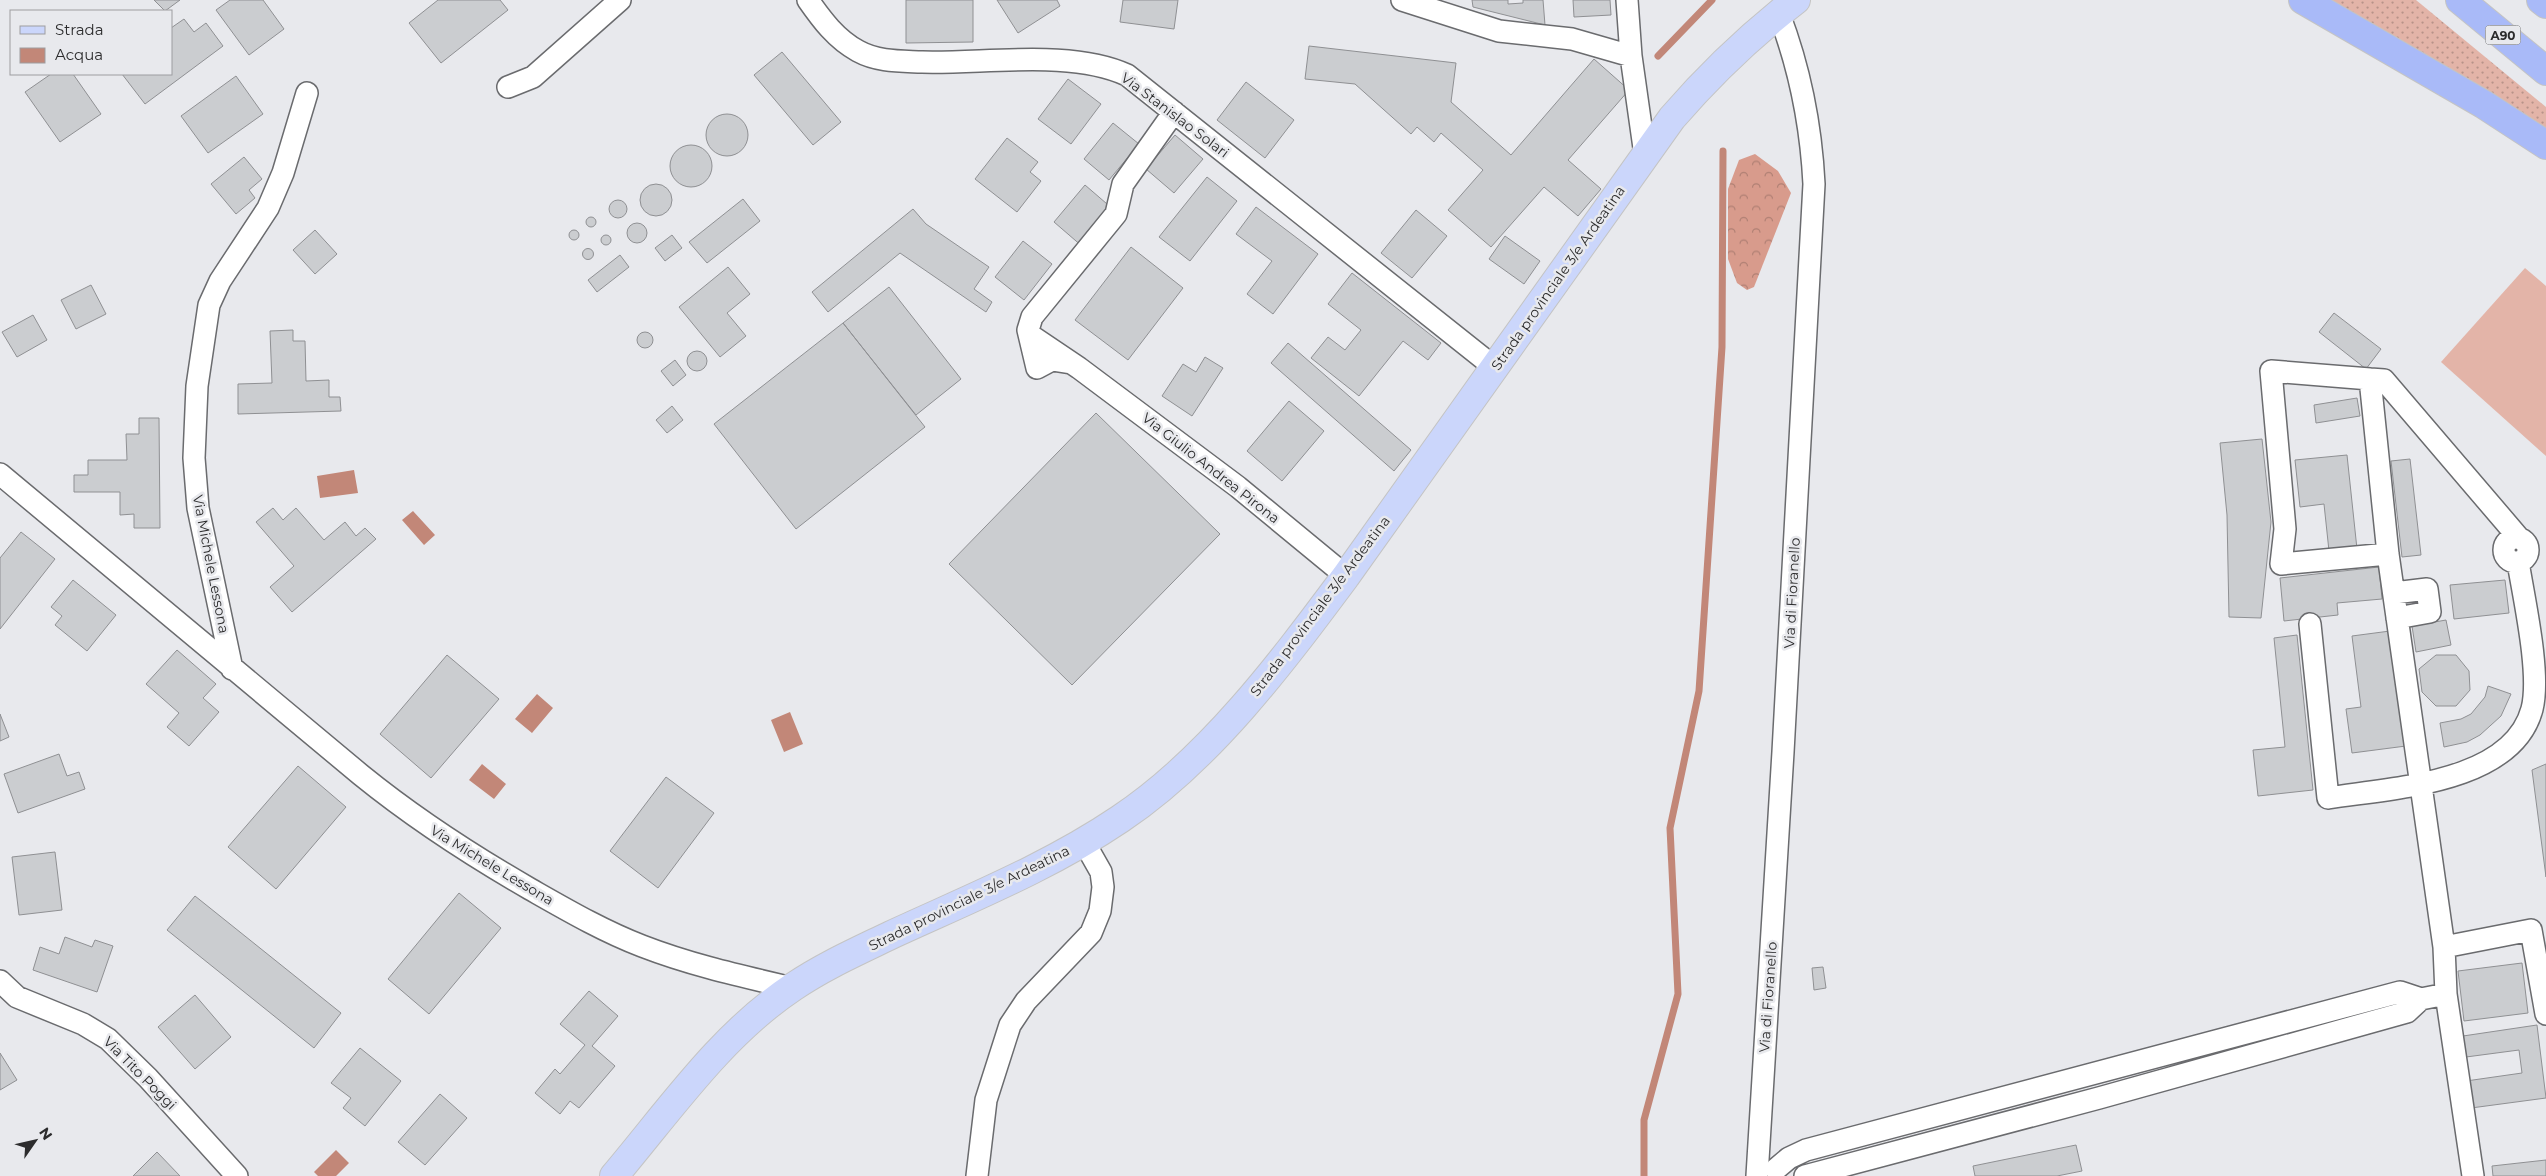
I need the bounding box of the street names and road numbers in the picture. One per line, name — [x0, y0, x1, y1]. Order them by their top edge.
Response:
road number: A90 — [2486, 26, 2520, 44]
street label: Via Stanislao Solari — [1117, 68, 1233, 162]
street label: Strada provinciale 3/e Ardeatina — [1487, 182, 1629, 374]
street label: Via Giulio Andrea Pirona — [1139, 409, 1283, 527]
street label: Via Michele Lessona — [189, 493, 233, 635]
street label: Strada provinciale 3/e Ardeatina — [1246, 512, 1394, 700]
street label: Via di Fioranello — [1780, 537, 1804, 649]
street label: Via Michele Lessona — [427, 821, 557, 909]
street label: Strada provinciale 3/e Ardeatina — [866, 841, 1072, 955]
street label: Via di Fioranello — [1755, 941, 1781, 1053]
street label: Via Tito Poggi — [100, 1033, 180, 1113]

